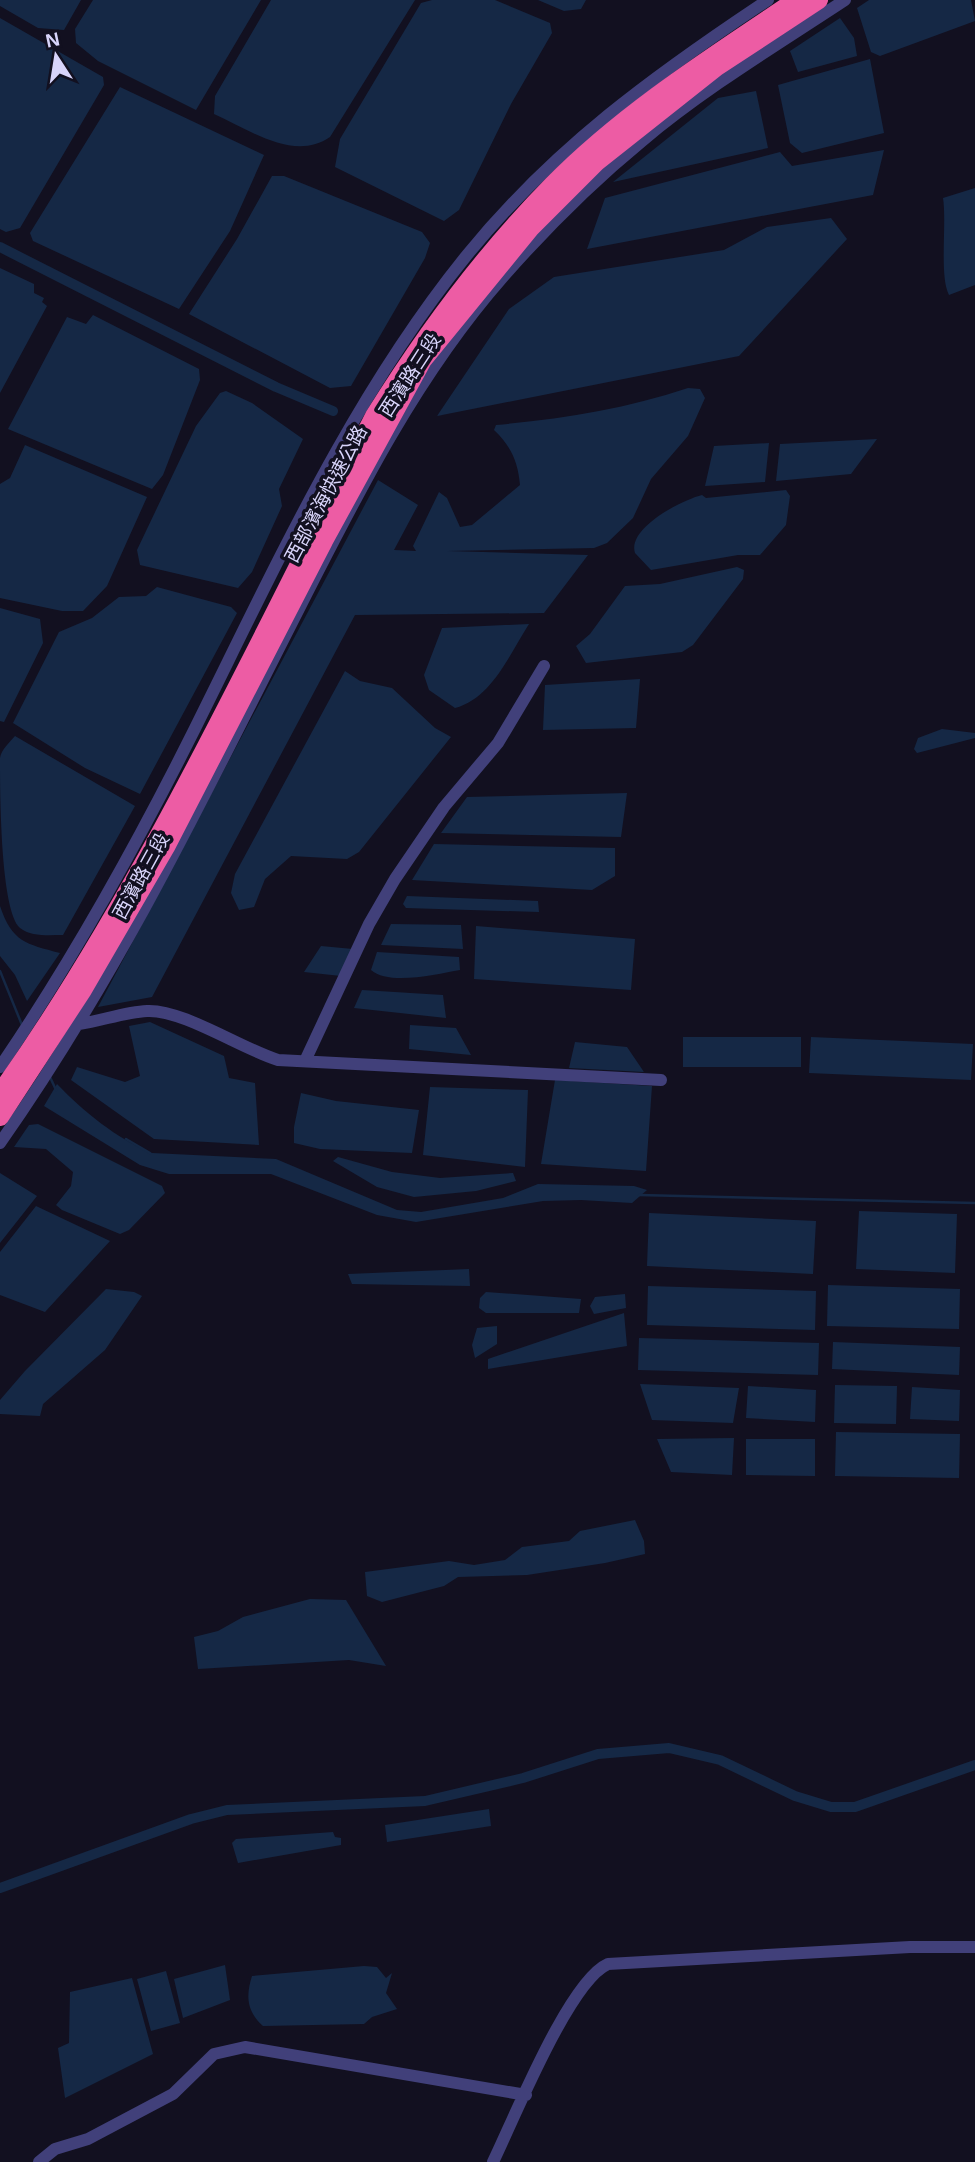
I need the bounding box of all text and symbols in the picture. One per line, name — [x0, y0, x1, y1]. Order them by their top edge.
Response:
north arrow — [21, 21, 91, 91]
text: N — [44, 28, 61, 52]
street label: 西濱路三段 — [375, 329, 445, 421]
street label: 西部濱海快速公路 — [281, 422, 371, 566]
street label: 西濱路三段 — [109, 829, 173, 923]

